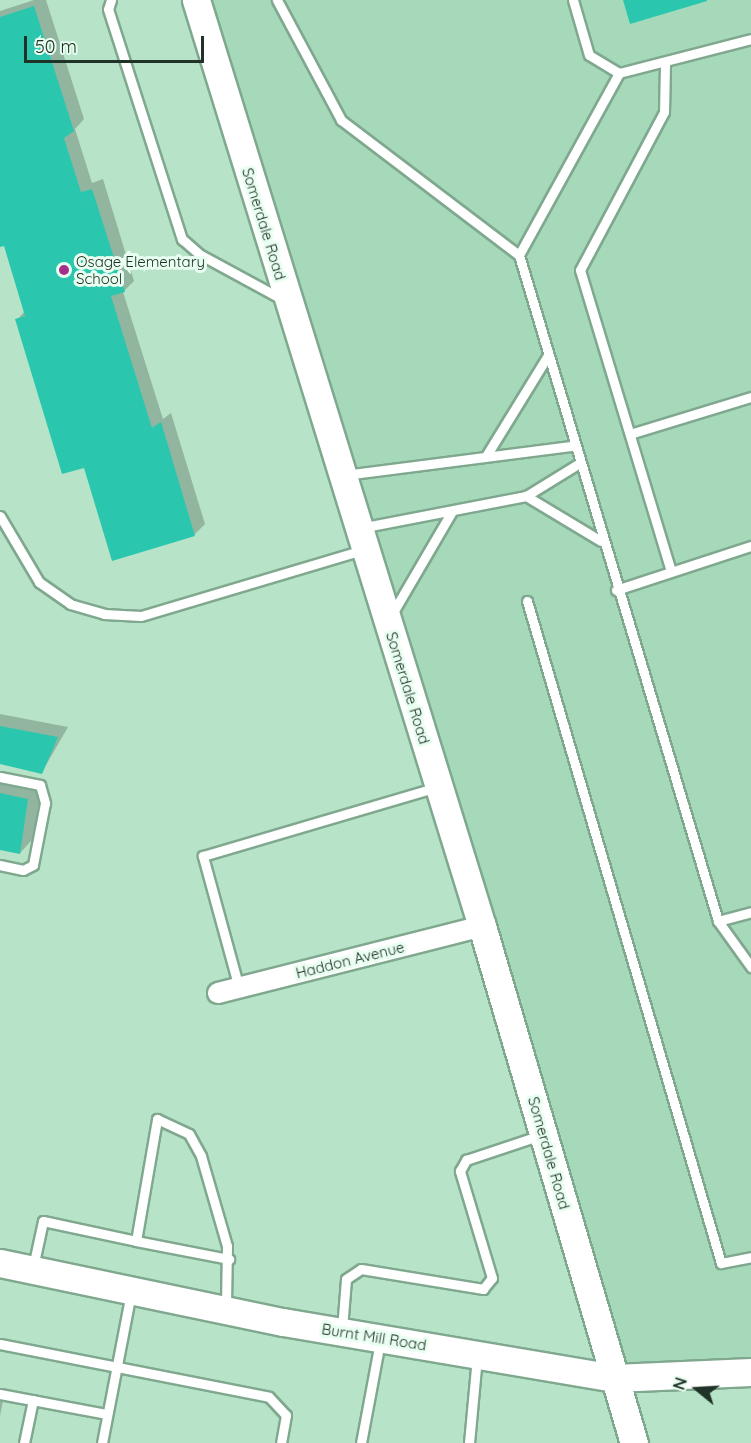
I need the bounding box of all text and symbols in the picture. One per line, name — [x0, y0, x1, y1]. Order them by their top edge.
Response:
scale bar — [27, 24, 207, 62]
text: 50 m — [35, 35, 77, 58]
street label: Somerdale Road — [238, 166, 290, 282]
place label: Osage Elementary School — [76, 252, 205, 287]
marker: Osage Elementary School — [57, 263, 71, 277]
street label: Somerdale Road — [382, 630, 434, 746]
street label: Haddon Avenue — [294, 938, 406, 982]
street label: Somerdale Road — [524, 1095, 574, 1211]
street label: Burnt Mill Road — [320, 1320, 428, 1354]
north arrow — [667, 1359, 727, 1419]
text: N — [669, 1375, 691, 1392]

